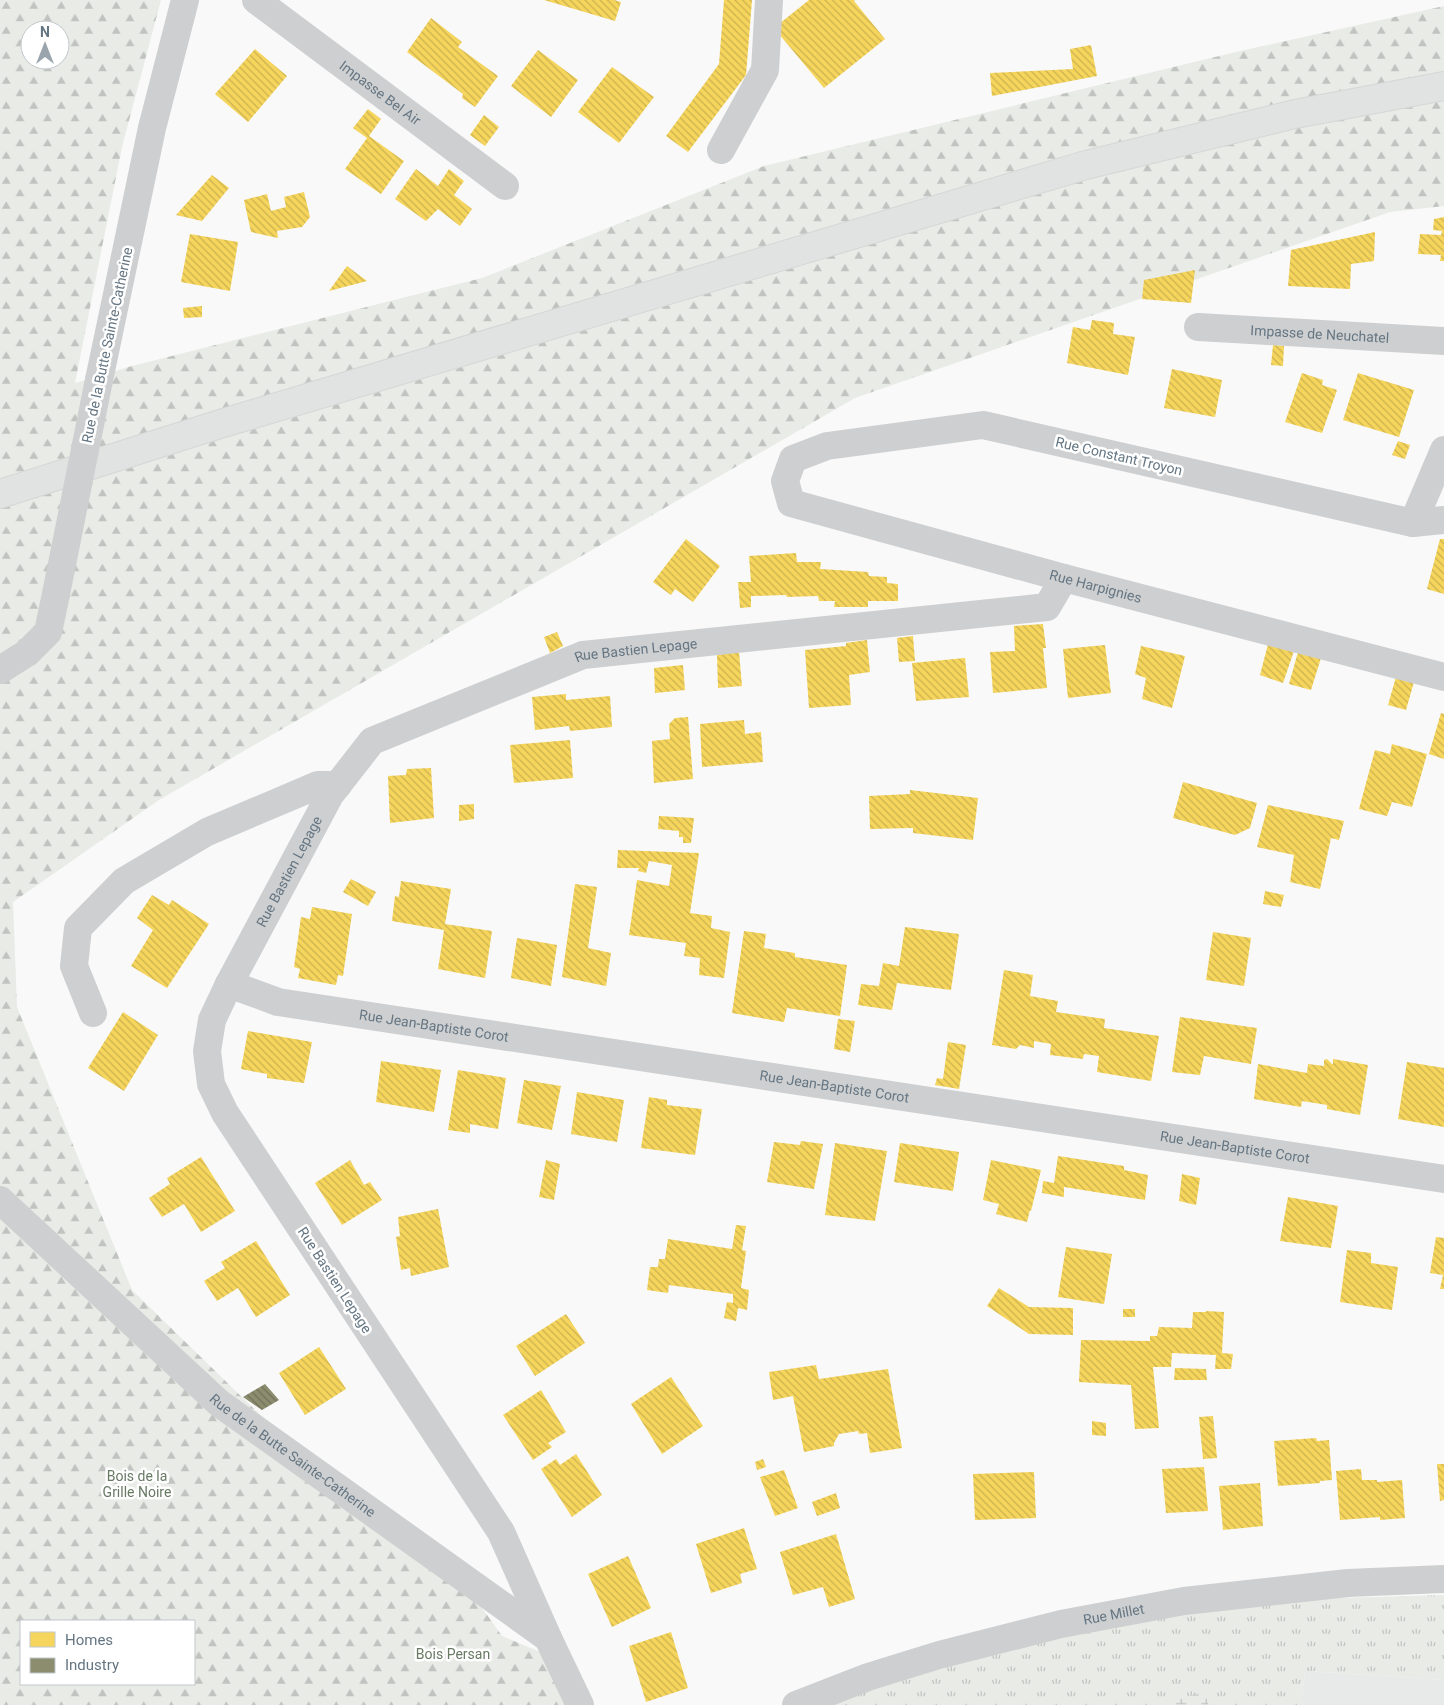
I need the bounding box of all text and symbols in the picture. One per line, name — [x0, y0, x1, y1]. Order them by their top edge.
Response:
north arrow — [20, 20, 70, 70]
text: N — [40, 24, 50, 40]
street label: Impasse Bel Air — [336, 57, 424, 128]
street label: Rue de la Butte Sainte-Catherine — [78, 246, 136, 444]
street label: Impasse de Neuchatel — [1250, 322, 1390, 346]
street label: Rue Constant Troyon — [1054, 434, 1184, 478]
street label: Rue Harpignies — [1048, 566, 1143, 606]
street label: Rue Bastien Lepage — [572, 635, 698, 666]
street label: Rue Bastien Lepage — [253, 813, 325, 930]
street label: Rue Jean-Baptiste Corot — [358, 1006, 510, 1045]
street label: Rue Jean-Baptiste Corot — [759, 1067, 911, 1106]
street label: Rue Jean-Baptiste Corot — [1159, 1128, 1311, 1167]
street label: Rue Bastien Lepage — [295, 1224, 375, 1336]
street label: Rue de la Butte Sainte-Catherine — [207, 1391, 379, 1520]
park label: Bois de la Grille Noire — [103, 1468, 171, 1500]
street label: Rue Millet — [1082, 1601, 1146, 1628]
legend — [20, 1620, 195, 1685]
text: Homes — [65, 1631, 113, 1649]
park label: Bois Persan — [416, 1646, 490, 1662]
text: Industry — [65, 1656, 119, 1674]

